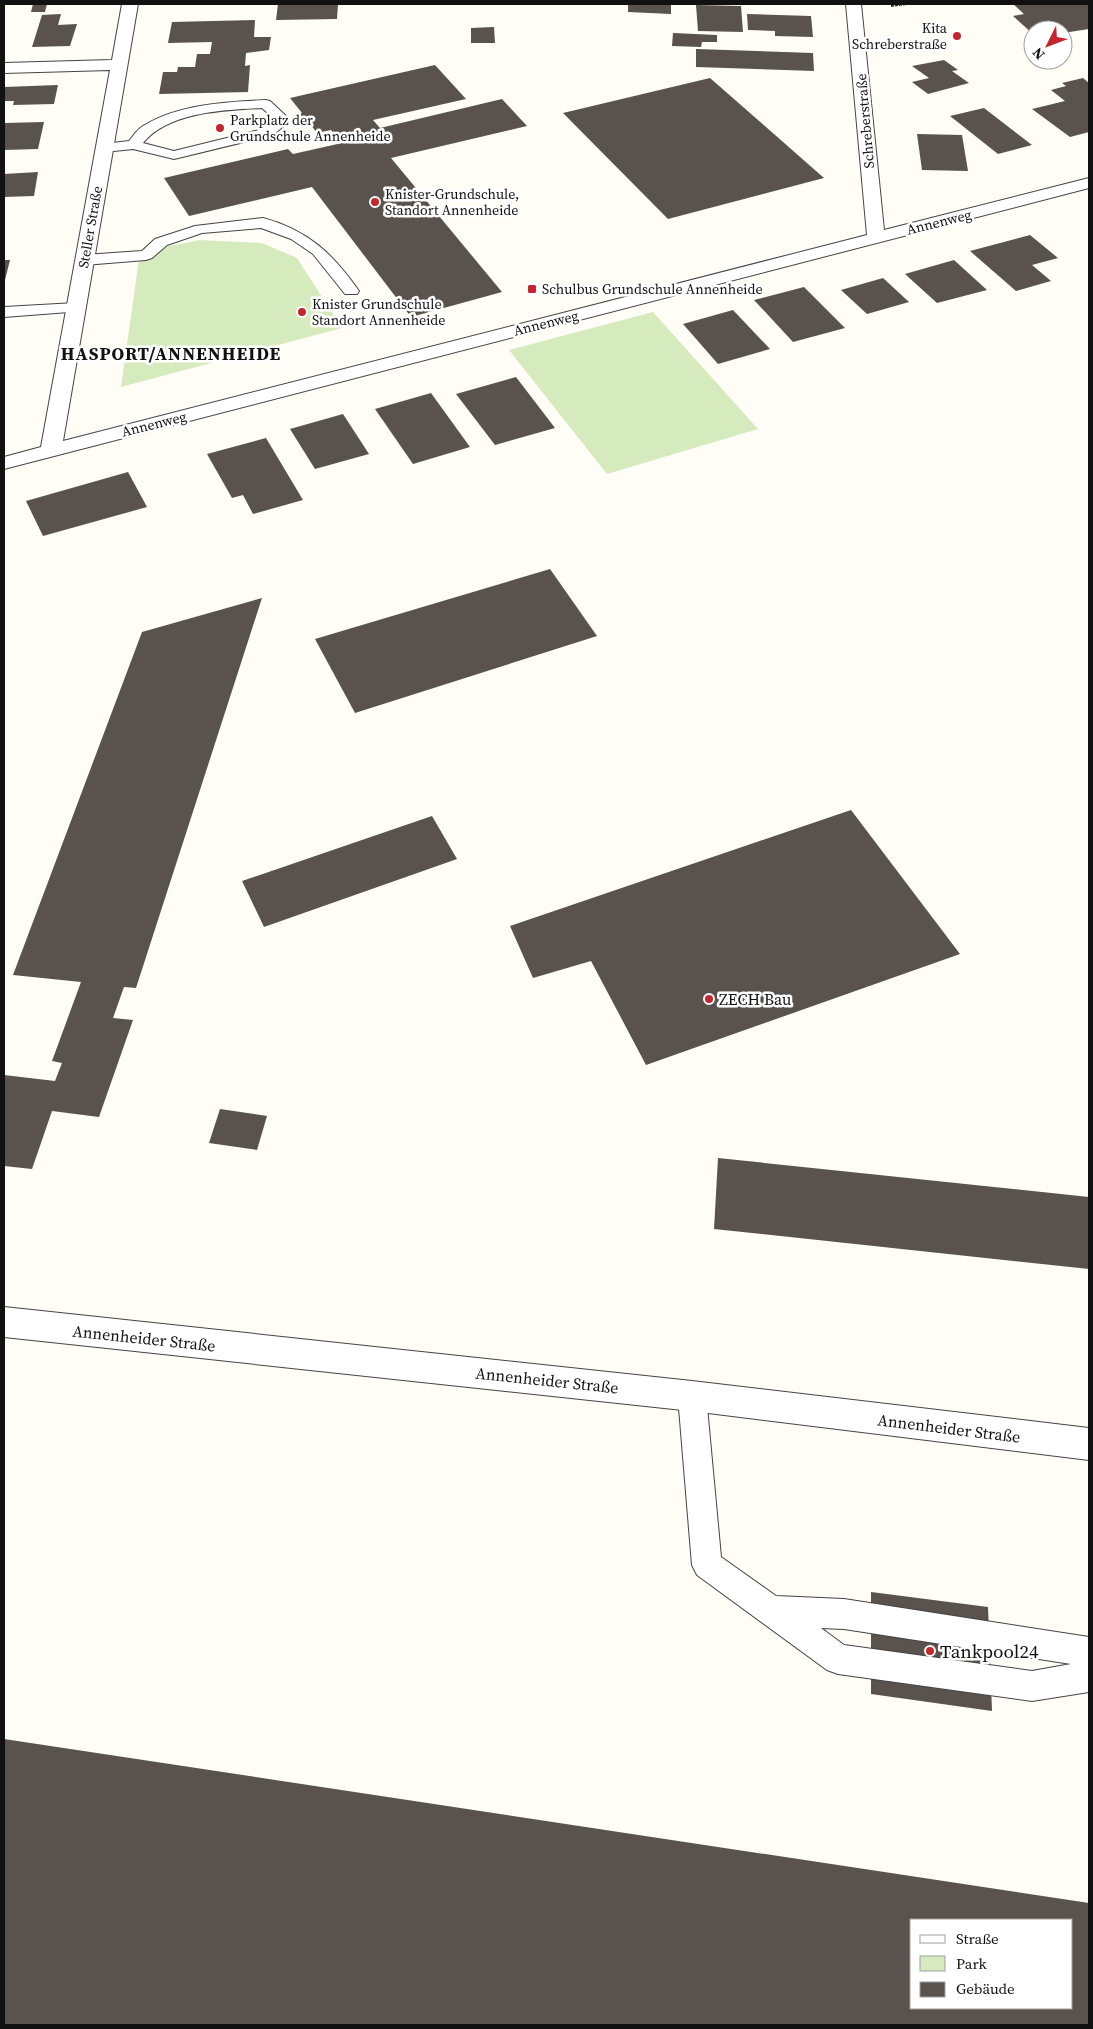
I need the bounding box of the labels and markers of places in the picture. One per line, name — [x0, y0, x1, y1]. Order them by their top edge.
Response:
place label: Kita Schreberstraße — [852, 18, 948, 54]
marker: Kita Schreberstraße — [951, 30, 963, 42]
place label: Parkplatz der Grundschule Annenheide — [230, 110, 391, 146]
marker: Parkplatz der Grundschule Annenheide — [214, 122, 226, 134]
place label: Knister-Grundschule, Standort Annenheide — [385, 184, 519, 220]
marker: Knister-Grundschule, Standort Annenheide — [369, 196, 381, 208]
place label: Schulbus Grundschule Annenheide — [542, 279, 763, 299]
marker: Schulbus Grundschule Annenheide — [526, 283, 538, 295]
place label: Knister Grundschule Standort Annenheide — [312, 294, 445, 330]
marker: Knister Grundschule Standort Annenheide — [296, 306, 308, 318]
place label: ZECH Bau — [719, 988, 791, 1010]
marker: ZECH Bau — [703, 993, 715, 1005]
place label: Tankpool24 — [940, 1638, 1039, 1664]
marker: Tankpool24 — [924, 1645, 936, 1657]

